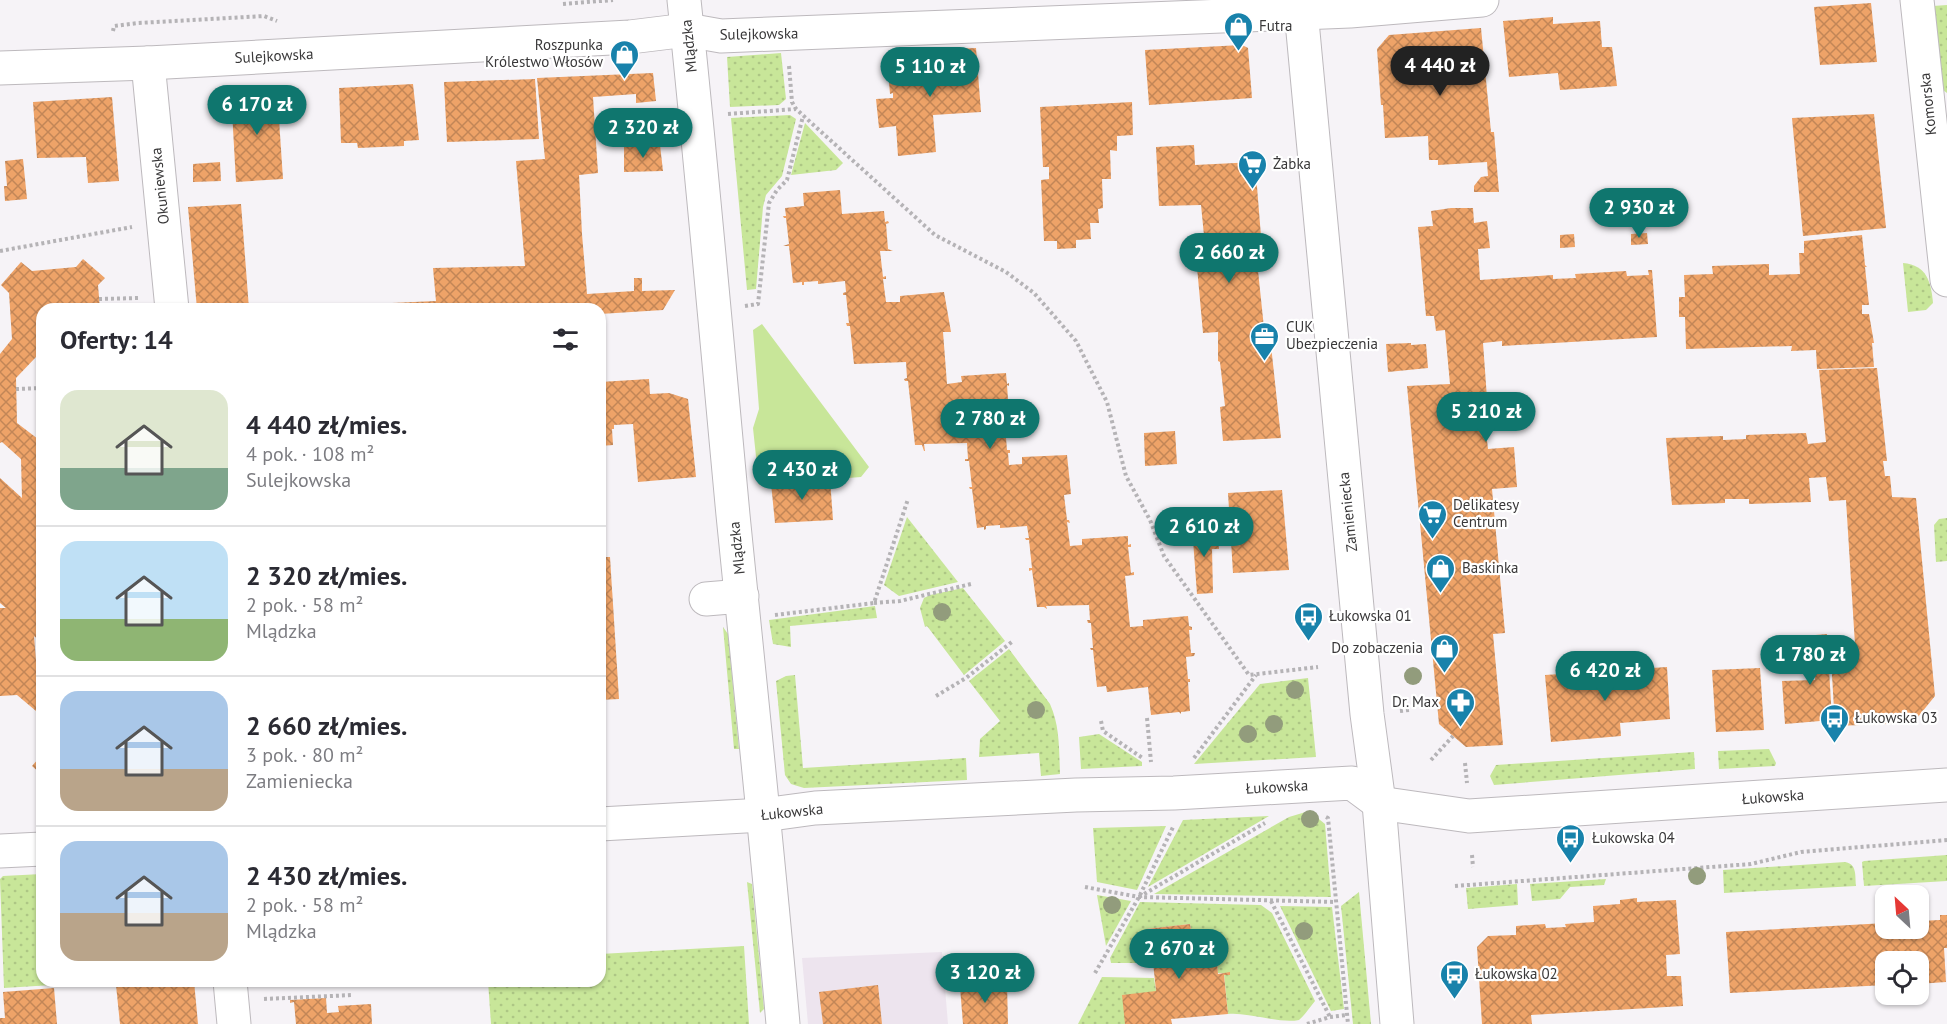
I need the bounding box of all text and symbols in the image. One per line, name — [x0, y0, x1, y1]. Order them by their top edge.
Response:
shop icon: Futra — [1222, 10, 1254, 52]
place label: Futra — [1259, 16, 1292, 35]
street label: Mlądzka — [676, 19, 701, 73]
street label: Sulejkowska — [719, 23, 799, 44]
place label: Roszpunka Królestwo Włosów — [485, 35, 603, 71]
shop icon: Roszpunka Królestwo Włosów — [608, 38, 640, 80]
street label: Sulejkowska — [234, 44, 314, 67]
pin: 4 440 zł — [1378, 46, 1502, 97]
pin: 5 110 zł — [868, 47, 992, 98]
text: 4 440 zł — [1404, 52, 1476, 78]
text: 5 110 zł — [894, 53, 966, 79]
street label: Komorska — [1915, 72, 1940, 136]
pin: 6 170 zł — [195, 85, 319, 136]
text: 6 170 zł — [221, 91, 293, 117]
pin: 2 320 zł — [581, 108, 705, 159]
text: 2 320 zł — [607, 114, 679, 140]
street label: Okuniewska — [146, 147, 173, 225]
supermarket icon: Żabka — [1236, 148, 1268, 190]
place label: Żabka — [1273, 154, 1311, 173]
pin: 2 930 zł — [1577, 188, 1701, 239]
text: 2 930 zł — [1603, 194, 1675, 220]
pin: 2 660 zł — [1167, 233, 1291, 284]
text: 2 660 zł — [1193, 239, 1265, 265]
place label: CUK Ubezpieczenia — [1286, 317, 1378, 353]
office icon: CUK Ubezpieczenia — [1249, 320, 1281, 362]
text: Oferty: 14 — [60, 323, 173, 356]
icon: filters — [549, 323, 582, 356]
pin: 5 210 zł — [1424, 392, 1548, 443]
text: 5 210 zł — [1450, 398, 1522, 424]
pin: 2 780 zł — [928, 399, 1052, 450]
text: 2 780 zł — [954, 405, 1026, 431]
text: 4 440 zł/mies. — [246, 408, 407, 441]
icon: home — [108, 414, 180, 486]
text: 4 pok. · 108 m² — [246, 441, 374, 467]
pin: 2 430 zł — [740, 450, 864, 501]
text: 2 430 zł — [766, 456, 838, 482]
text: Sulejkowska — [246, 467, 351, 493]
street label: Zamieniecka — [1334, 471, 1361, 553]
place label: Delikatesy Centrum — [1453, 495, 1519, 531]
supermarket icon: Delikatesy Centrum — [1416, 498, 1448, 540]
pin: 2 610 zł — [1142, 507, 1266, 558]
text: 2 610 zł — [1168, 513, 1240, 539]
street label: Mlądzka — [724, 521, 749, 575]
shop icon: Baskinka — [1425, 552, 1457, 594]
place label: Baskinka — [1462, 558, 1519, 577]
text: 2 320 zł/mies. — [246, 559, 407, 592]
icon: home — [108, 565, 180, 637]
text: 2 pok. · 58 m² — [246, 592, 363, 618]
bus stop icon: Łukowska 01 — [1292, 600, 1324, 642]
place label: Łukowska 01 — [1329, 606, 1412, 625]
text: Mlądzka — [246, 618, 317, 644]
shop icon: Do zobaczenia — [1428, 632, 1460, 674]
pin: 1 780 zł — [1748, 635, 1872, 686]
place label: Do zobaczenia — [1331, 638, 1423, 657]
text: 1 780 zł — [1774, 641, 1846, 667]
pin: 6 420 zł — [1543, 651, 1667, 702]
text: 6 420 zł — [1569, 657, 1641, 683]
pharmacy icon: Dr. Max — [1444, 686, 1476, 728]
place label: Dr. Max — [1392, 692, 1439, 711]
bus stop icon: Łukowska 03 — [1818, 702, 1850, 744]
place label: Łukowska 03 — [1855, 708, 1938, 727]
text: 2 660 zł/mies. — [246, 709, 407, 742]
icon: home — [108, 715, 180, 787]
text: 3 pok. · 80 m² — [246, 742, 363, 768]
text: Zamieniecka — [246, 768, 353, 794]
street label: Łukowska — [1245, 775, 1309, 798]
street label: Łukowska — [1741, 785, 1805, 808]
street label: Łukowska — [760, 799, 824, 824]
bus stop icon: Łukowska 04 — [1555, 822, 1587, 864]
place label: Łukowska 04 — [1592, 828, 1675, 847]
text: 2 430 zł/mies. — [246, 859, 407, 892]
icon: home — [108, 865, 180, 937]
north arrow — [1875, 885, 1929, 939]
map controls — [1875, 885, 1929, 1005]
text: 2 pok. · 58 m² — [246, 892, 363, 918]
text: Mlądzka — [246, 918, 317, 944]
pin: 2 670 zł — [1117, 929, 1241, 980]
text: 2 670 zł — [1143, 935, 1215, 961]
button: locate — [1875, 951, 1929, 1005]
pin: 3 120 zł — [923, 953, 1047, 1004]
bus stop icon: Łukowska 02 — [1438, 958, 1470, 1000]
text: 3 120 zł — [949, 959, 1021, 985]
place label: Łukowska 02 — [1475, 964, 1558, 983]

